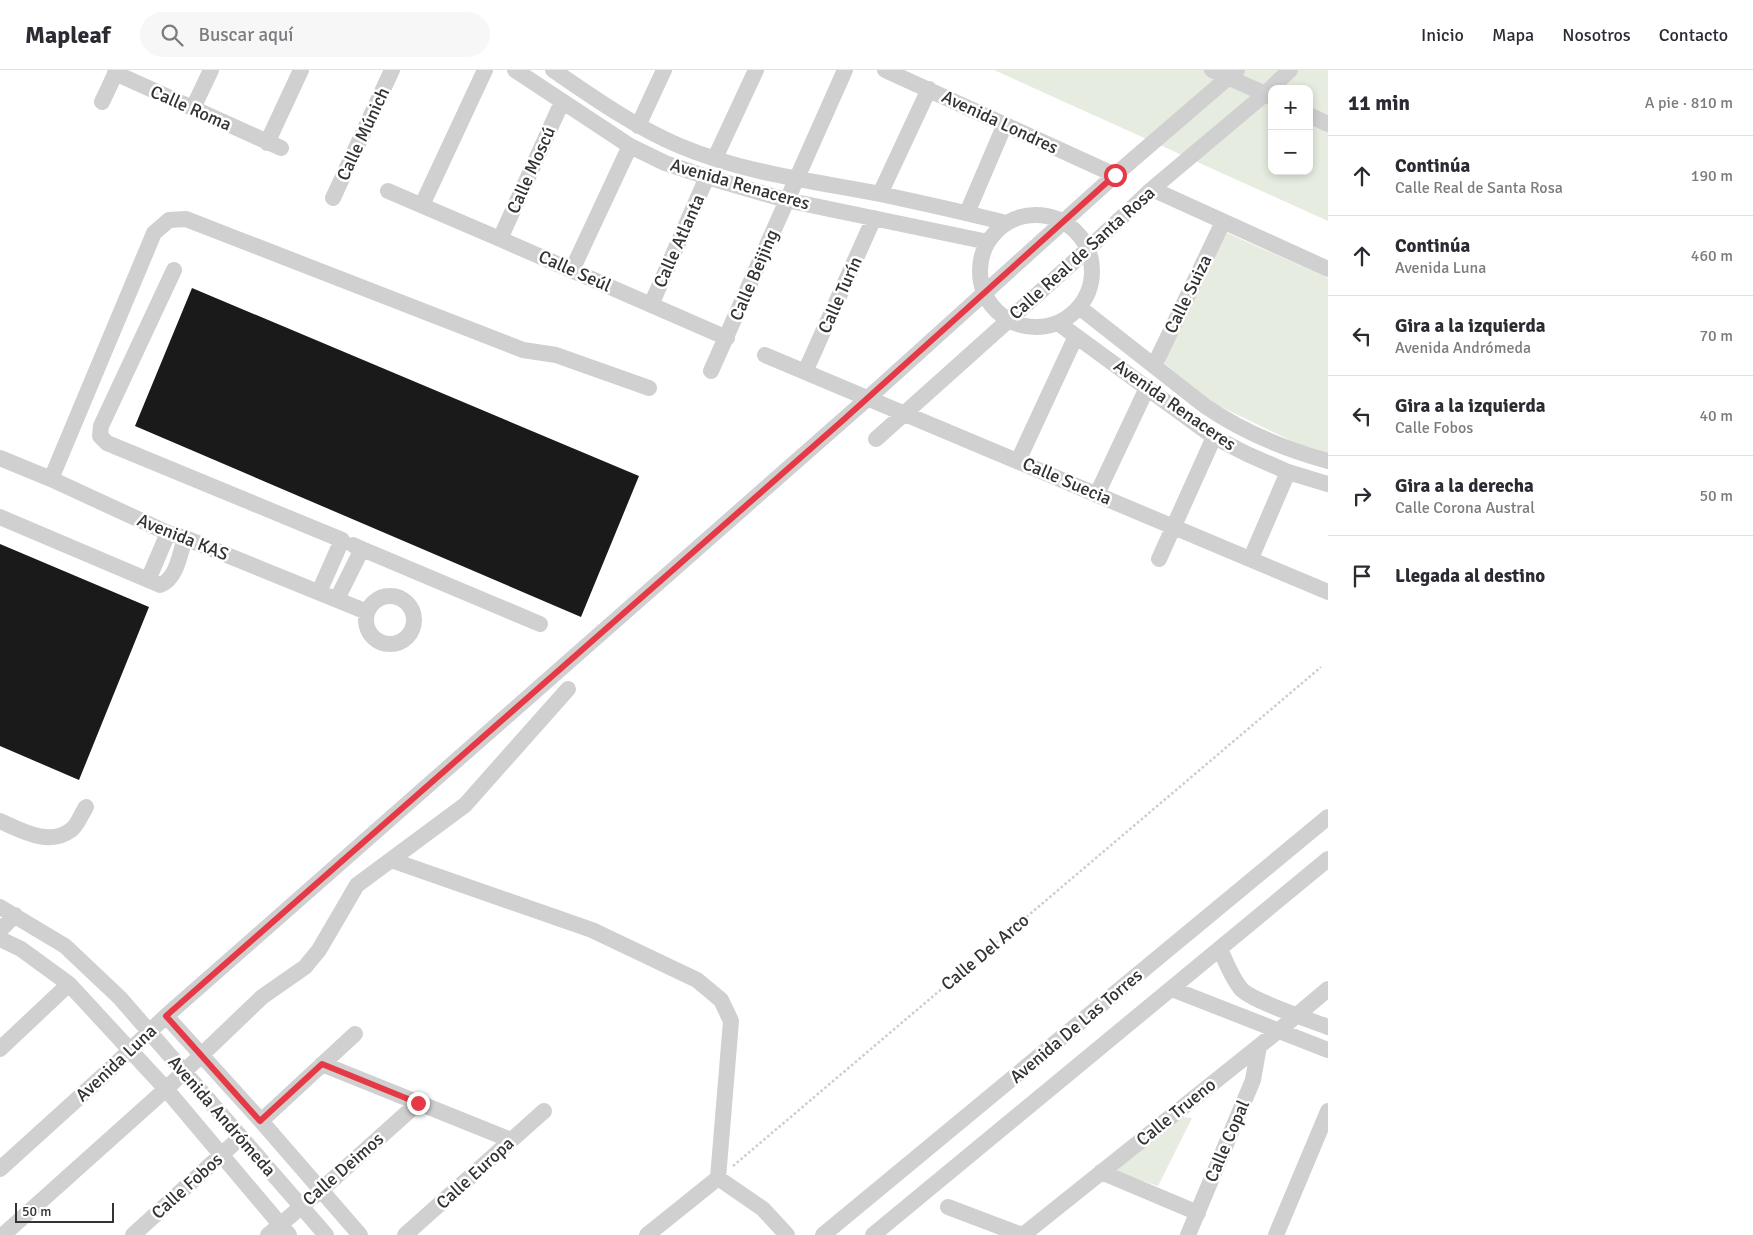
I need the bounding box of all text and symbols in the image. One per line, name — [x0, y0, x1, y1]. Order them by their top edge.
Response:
search box — [140, 12, 490, 57]
text: Mapleaf — [25, 20, 110, 50]
icon: search — [158, 21, 186, 49]
text: Buscar aquí — [198, 23, 293, 47]
text: Inicio — [1421, 24, 1464, 46]
text: Mapa — [1492, 24, 1534, 46]
text: Nosotros — [1562, 24, 1631, 46]
text: Contacto — [1659, 24, 1728, 46]
street label: Calle Roma — [147, 80, 235, 136]
street label: Calle Múnich — [332, 84, 394, 184]
street label: Avenida Londres — [938, 85, 1062, 159]
map controls — [1268, 85, 1313, 175]
button: + — [1268, 85, 1313, 130]
text: 11 min — [1348, 90, 1410, 116]
text: A pie · 810 m — [1645, 93, 1733, 113]
street label: Calle Moscú — [502, 123, 560, 217]
button: − — [1268, 130, 1313, 175]
street label: Avenida Renaceres — [668, 154, 812, 214]
text: Continúa — [1395, 154, 1470, 178]
icon: ahead — [1348, 162, 1376, 190]
route start — [1104, 164, 1127, 187]
text: 190 m — [1691, 166, 1733, 186]
text: Calle Real de Santa Rosa — [1395, 178, 1563, 198]
street label: Calle Real de Santa Rosa — [1004, 182, 1160, 324]
street label: Calle Atlanta — [649, 191, 709, 291]
street label: Calle Beijing — [725, 226, 783, 324]
text: Continúa — [1395, 234, 1470, 258]
icon: ahead — [1348, 242, 1376, 270]
street label: Calle Seúl — [535, 245, 615, 297]
text: 460 m — [1691, 246, 1733, 266]
street label: Calle Suiza — [1160, 251, 1216, 337]
street label: Calle Turín — [813, 253, 867, 337]
text: Avenida Luna — [1395, 258, 1486, 278]
text: Gira a la izquierda — [1395, 314, 1545, 338]
icon: left — [1348, 322, 1376, 350]
text: 70 m — [1699, 326, 1733, 346]
text: Avenida Andrómeda — [1395, 338, 1531, 358]
street label: Avenida Renaceres — [1110, 355, 1240, 455]
text: Gira a la izquierda — [1395, 394, 1545, 418]
icon: left — [1348, 402, 1376, 430]
text: 40 m — [1699, 406, 1733, 426]
text: Calle Fobos — [1395, 418, 1473, 438]
street label: Calle Suecia — [1019, 452, 1115, 510]
text: Gira a la derecha — [1395, 474, 1534, 498]
icon: right — [1348, 482, 1376, 510]
text: 50 m — [1699, 486, 1733, 506]
text: Calle Corona Austral — [1395, 498, 1535, 518]
street label: Avenida KAS — [134, 509, 232, 565]
icon: arrive — [1348, 562, 1376, 590]
text: Llegada al destino — [1395, 564, 1545, 588]
street label: Calle Del Arco — [937, 909, 1033, 995]
street label: Avenida De Las Torres — [1005, 964, 1147, 1088]
street label: Avenida Luna — [71, 1020, 161, 1106]
street label: Avenida Andrómeda — [163, 1051, 281, 1181]
street label: Calle Trueno — [1132, 1073, 1220, 1151]
route end — [407, 1092, 430, 1115]
street label: Calle Copal — [1200, 1097, 1254, 1185]
street label: Calle Deimos — [298, 1128, 388, 1210]
street label: Calle Europa — [432, 1132, 518, 1214]
street label: Calle Fobos — [147, 1148, 227, 1224]
scale bar — [15, 1200, 114, 1223]
text: 50 m — [22, 1203, 51, 1220]

